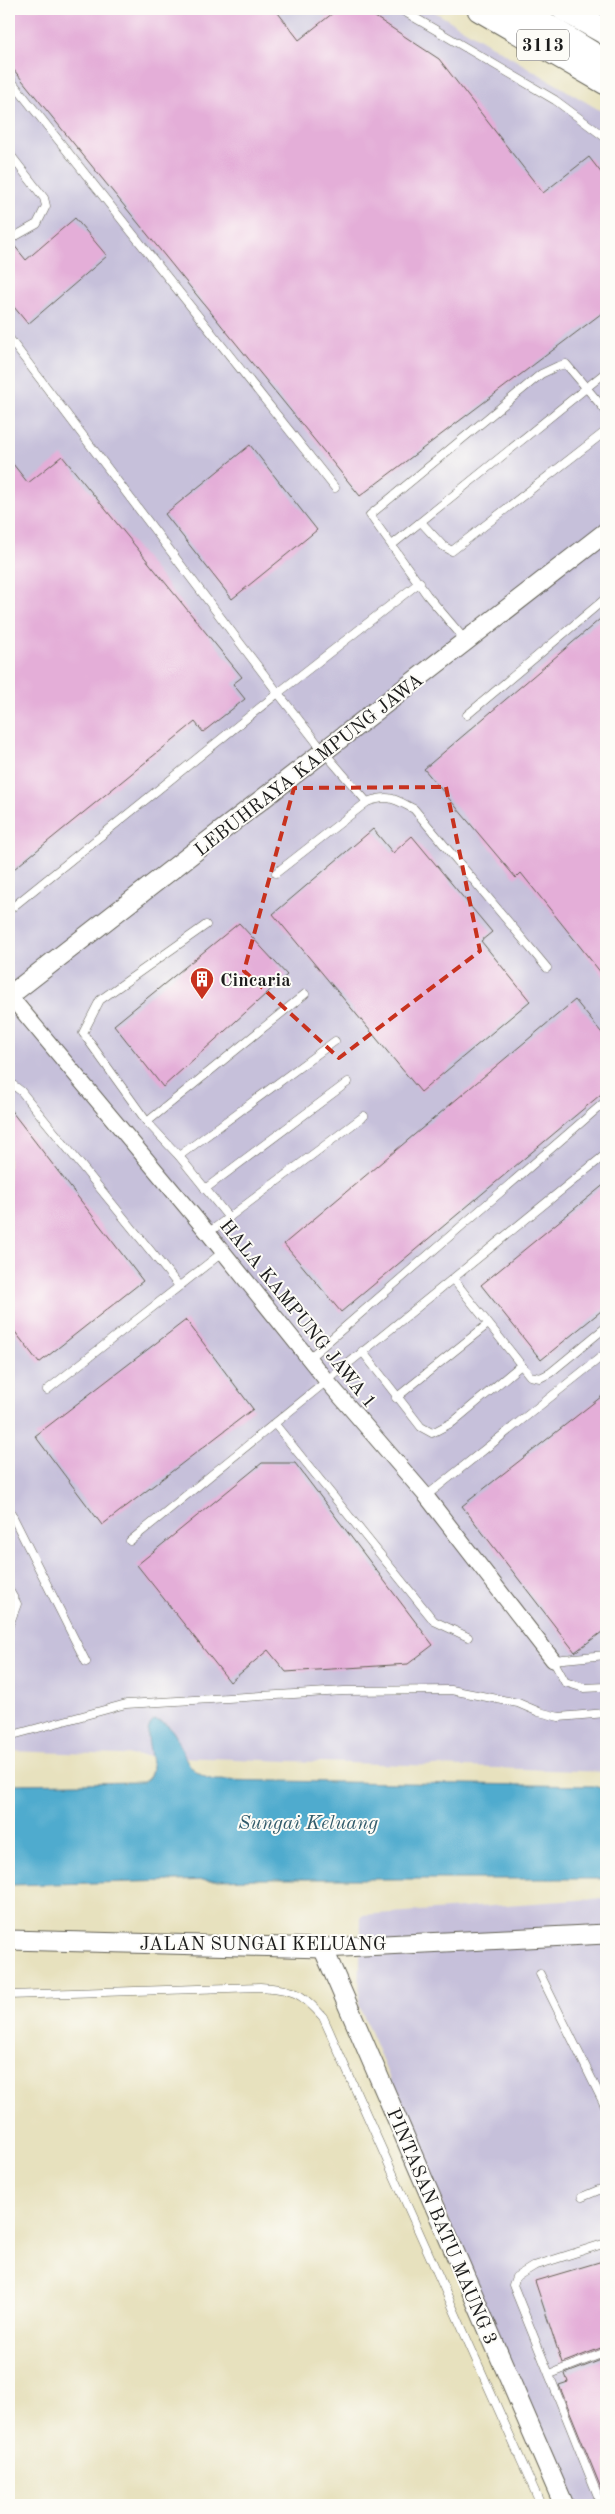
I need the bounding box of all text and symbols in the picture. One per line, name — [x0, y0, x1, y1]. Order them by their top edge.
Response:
road number: 3113 — [517, 30, 569, 60]
street label: LEBUHRAYA KAMPUNG JAWA — [192, 671, 428, 861]
building icon: Cincaria — [189, 966, 215, 1000]
place label: Cincaria — [220, 972, 291, 991]
street label: HALA KAMPUNG JAWA 1 — [215, 1217, 379, 1413]
water label: Sungai Keluang — [238, 1814, 378, 1834]
street label: JALAN SUNGAI KELUANG — [140, 1936, 387, 1955]
street label: PINTASAN BATU MAUNG 3 — [382, 2106, 499, 2348]

